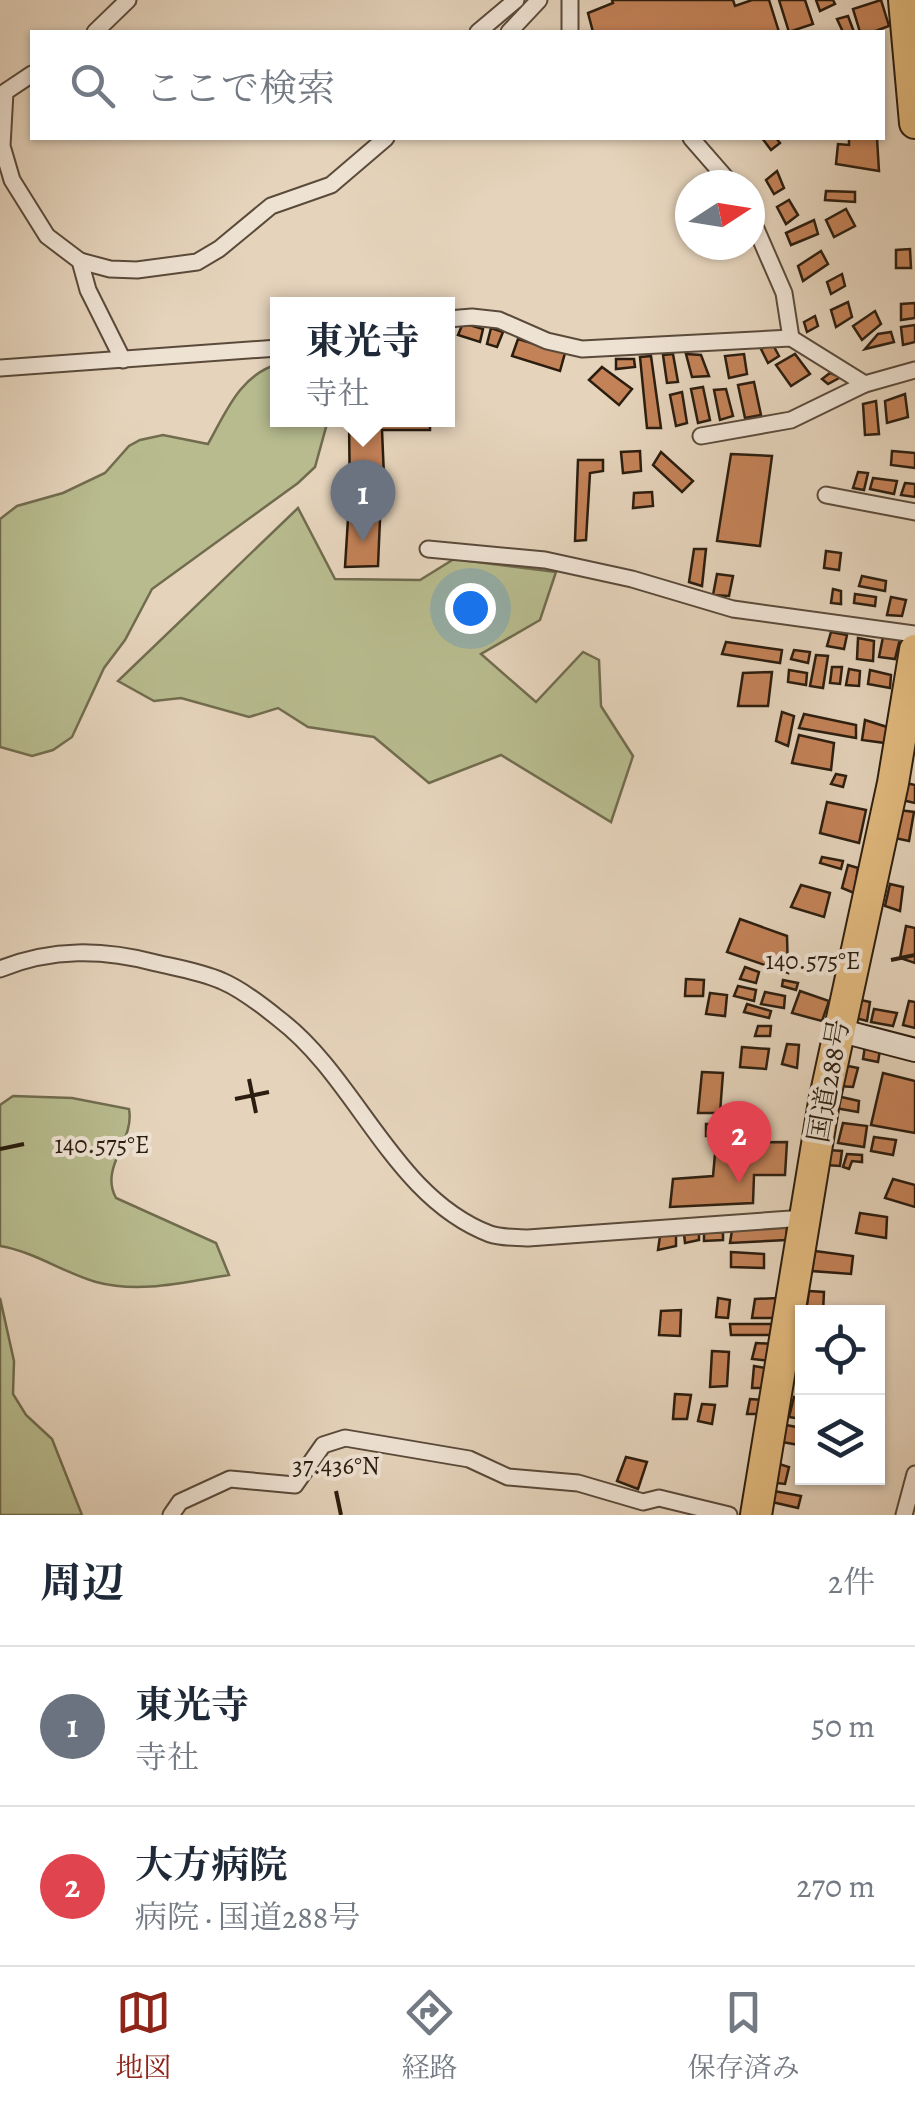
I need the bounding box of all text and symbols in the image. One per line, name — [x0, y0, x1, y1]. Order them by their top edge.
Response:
search box — [30, 30, 885, 140]
icon: search — [65, 58, 120, 113]
text: ここで検索 — [145, 62, 335, 114]
north arrow — [675, 170, 765, 260]
popup — [270, 297, 455, 427]
text: 東光寺 — [305, 315, 420, 367]
text: 寺社 — [305, 371, 370, 415]
pin: 1 — [330, 460, 396, 542]
your location — [445, 583, 496, 634]
text: 140.575°E — [765, 944, 861, 978]
street label: 国道288号 — [799, 1016, 859, 1146]
pin: 2 — [706, 1100, 772, 1183]
text: 140.575°E — [54, 1128, 150, 1162]
map controls — [795, 1305, 885, 1485]
button: locate — [795, 1305, 885, 1395]
button: layers — [795, 1395, 885, 1485]
text: 37.436°N — [292, 1449, 380, 1483]
text: 周辺 — [40, 1554, 124, 1611]
text: 2件 — [828, 1560, 875, 1604]
text: 東光寺 — [135, 1679, 249, 1731]
text: 1 — [67, 1704, 78, 1748]
text: 50 m — [811, 1704, 875, 1748]
text: 寺社 — [135, 1735, 199, 1779]
text: 大方病院 — [135, 1839, 287, 1891]
text: 2 — [65, 1864, 80, 1908]
text: 270 m — [796, 1864, 875, 1908]
text: 病院 · 国道288号 — [135, 1895, 360, 1939]
tab: 地図 — [115, 1985, 171, 2087]
tab: 経路 — [401, 1985, 458, 2087]
tab: 保存済み — [688, 1985, 800, 2087]

